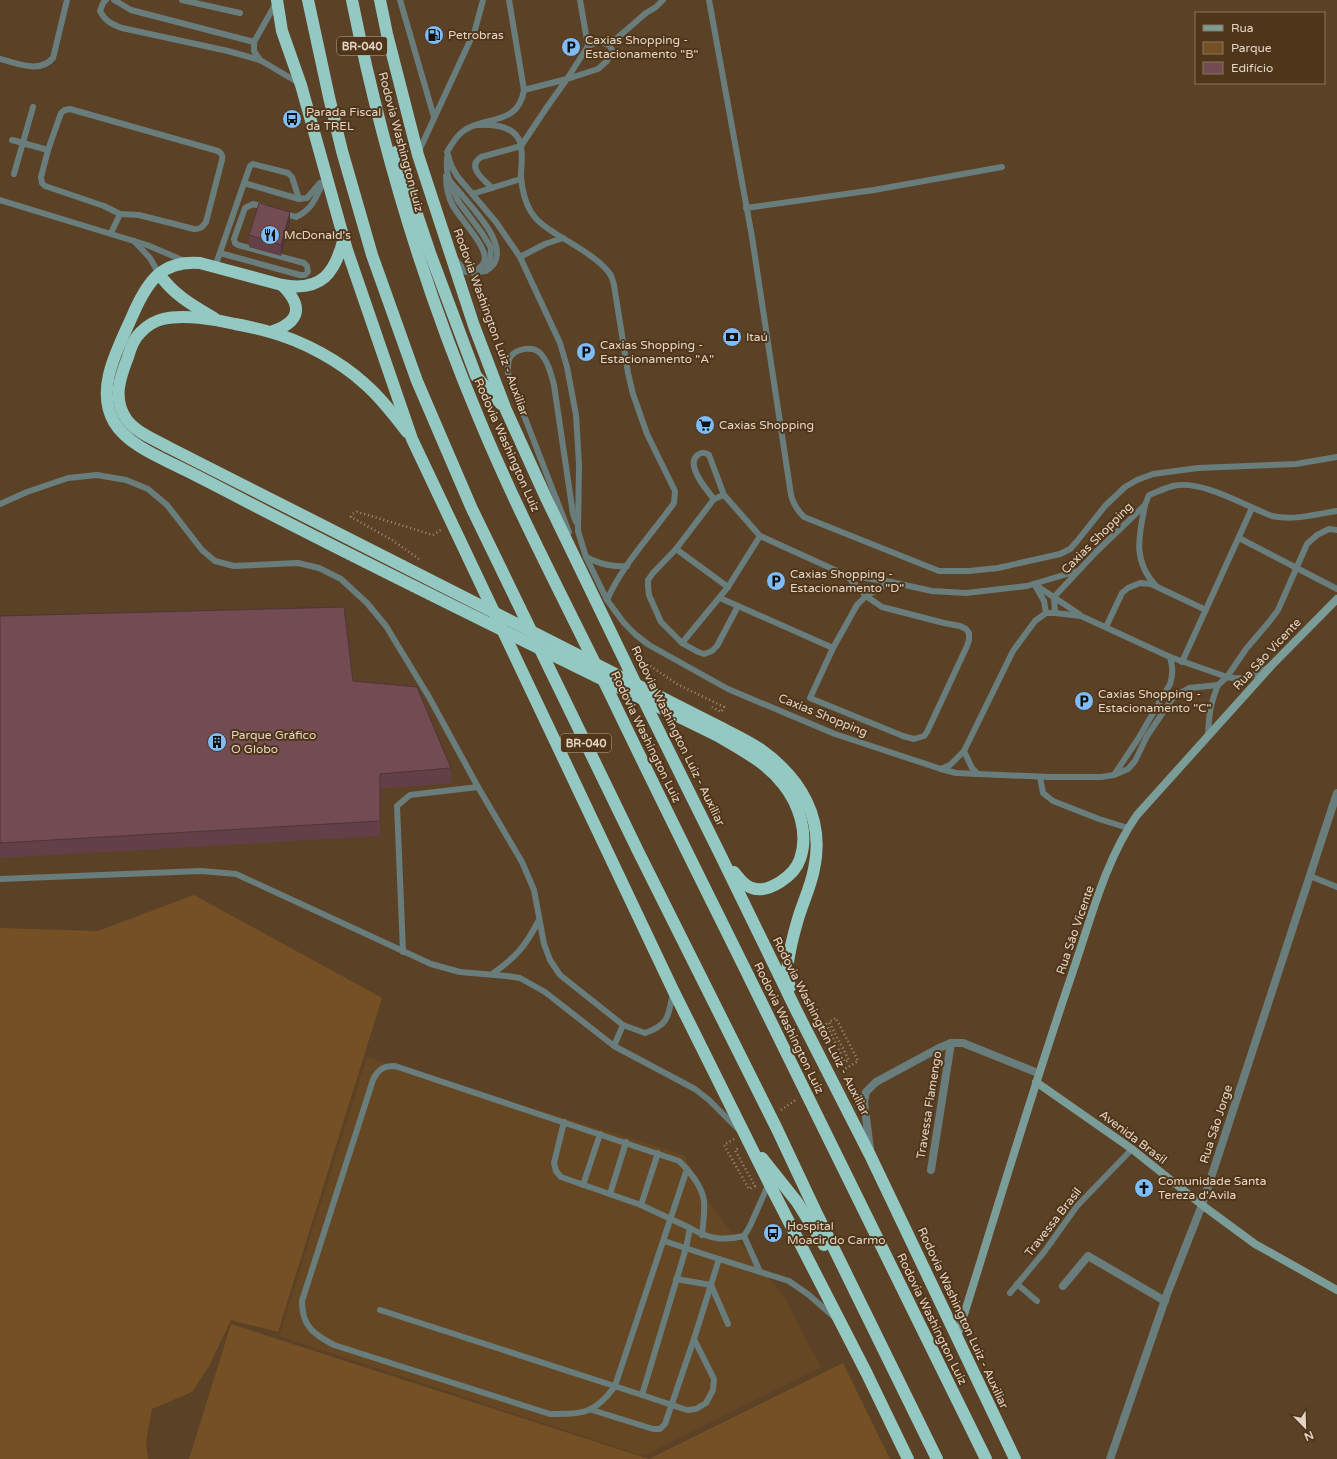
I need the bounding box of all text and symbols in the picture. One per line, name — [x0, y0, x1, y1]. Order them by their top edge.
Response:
legend — [1195, 12, 1325, 84]
text: Rua — [1231, 21, 1254, 35]
fuel station icon: Petrobras — [423, 24, 445, 46]
place label: Petrobras — [448, 28, 504, 42]
place label: Caxias Shopping - Estacionamento "B" — [585, 33, 698, 61]
parking icon: Caxias Shopping - Estacionamento "B" — [560, 36, 582, 58]
road number: BR-040 — [337, 37, 387, 55]
text: Parque — [1231, 41, 1272, 55]
text: Edifício — [1231, 61, 1273, 75]
street label: Rodovia Washington Luiz — [376, 70, 426, 214]
place label: Parada Fiscal da TREL — [306, 105, 381, 133]
bus stop icon: Parada Fiscal da TREL — [281, 108, 303, 130]
restaurant icon: McDonald's — [259, 224, 281, 246]
street label: Rodovia Washington Luiz - Auxiliar — [450, 226, 532, 418]
place label: McDonald's — [284, 228, 351, 242]
bank icon: Itaú — [721, 326, 743, 348]
place label: Itaú — [746, 330, 768, 344]
place label: Caxias Shopping - Estacionamento "A" — [600, 338, 714, 366]
parking icon: Caxias Shopping - Estacionamento "A" — [575, 341, 597, 363]
street label: Rodovia Washington Luiz — [471, 376, 543, 514]
supermarket icon: Caxias Shopping — [694, 414, 716, 436]
place label: Caxias Shopping — [719, 418, 814, 432]
street label: Caxias Shopping — [1058, 499, 1136, 577]
place label: Caxias Shopping - Estacionamento "D" — [790, 567, 904, 595]
parking icon: Caxias Shopping - Estacionamento "D" — [765, 570, 787, 592]
street label: Rua Sāo Vicente — [1230, 615, 1304, 693]
street label: Rodovia Washington Luiz - Auxiliar — [628, 644, 728, 828]
street label: Rodovia Washington Luiz — [608, 669, 684, 805]
place label: Caxias Shopping - Estacionamento "C" — [1098, 687, 1212, 715]
parking icon: Caxias Shopping - Estacionamento "C" — [1073, 690, 1095, 712]
street label: Caxias Shopping — [776, 691, 870, 739]
place label: Parque Gráfico O Globo — [231, 728, 316, 756]
building icon: Parque Gráfico O Globo — [206, 731, 228, 753]
road number: BR-040 — [561, 734, 611, 752]
street label: Rua Sāo Vicente — [1053, 884, 1097, 976]
street label: Rodovia Washington Luiz - Auxiliar — [770, 934, 872, 1118]
street label: Rodovia Washington Luiz — [751, 960, 827, 1096]
street label: Travessa Flamengo — [914, 1050, 944, 1160]
street label: Rua São Jorge — [1197, 1083, 1235, 1165]
street label: Avenida Brasil — [1097, 1107, 1169, 1167]
place label: Comunidade Santa Tereza d'Avila — [1158, 1174, 1266, 1202]
church icon: Comunidade Santa Tereza d'Avila — [1133, 1177, 1155, 1199]
street label: Travessa Brasil — [1022, 1185, 1084, 1259]
place label: Hospital Moacir do Carmo — [787, 1219, 886, 1247]
bus stop icon: Hospital Moacir do Carmo — [762, 1222, 784, 1244]
street label: Rodovia Washington Luiz - Auxiliar — [915, 1225, 1011, 1411]
street label: Rodovia Washington Luiz — [894, 1251, 970, 1387]
north arrow — [1285, 1407, 1325, 1447]
text: N — [1302, 1428, 1315, 1443]

